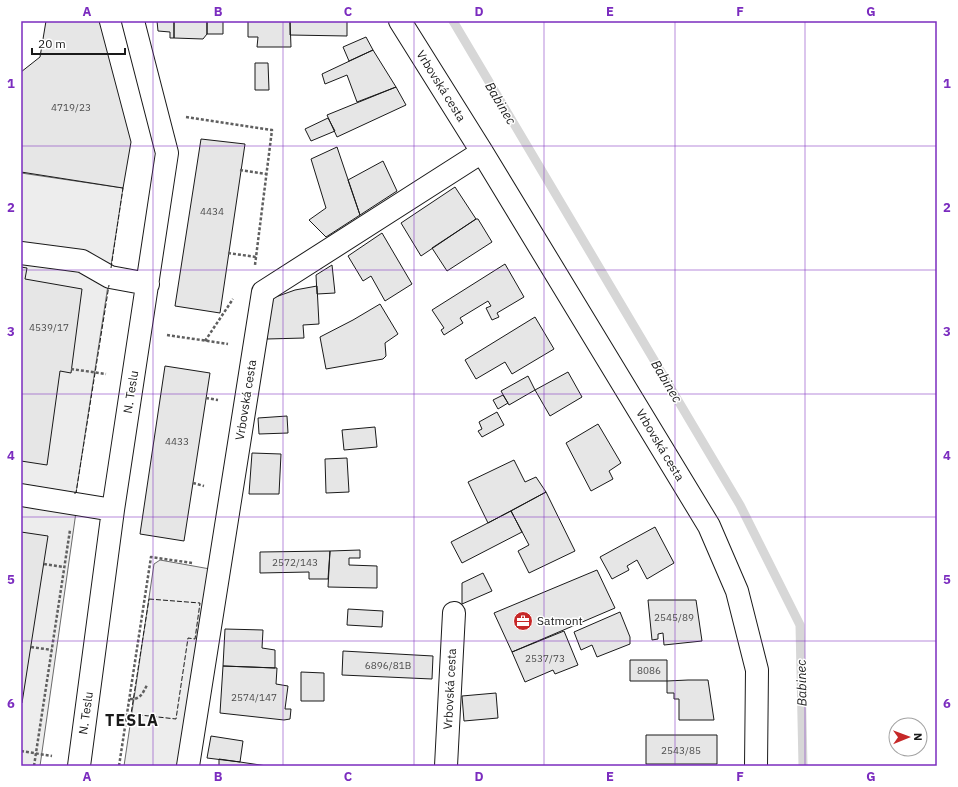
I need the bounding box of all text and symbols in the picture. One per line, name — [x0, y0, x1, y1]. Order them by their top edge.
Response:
text: A — [83, 3, 92, 20]
text: B — [214, 3, 223, 20]
text: C — [344, 3, 353, 20]
text: D — [474, 3, 484, 20]
text: E — [606, 3, 614, 20]
text: F — [736, 3, 744, 20]
text: G — [866, 3, 876, 20]
scale bar — [32, 30, 125, 56]
text: 20 m — [38, 36, 66, 51]
street label: Vrbovská cesta — [414, 47, 470, 125]
text: 1 — [7, 75, 15, 92]
text: 1 — [943, 75, 951, 92]
water label: Babinec — [481, 79, 520, 128]
house number: 4719/23 — [51, 101, 91, 114]
text: 2 — [7, 199, 15, 216]
text: 2 — [943, 199, 951, 216]
house number: 4434 — [200, 205, 224, 218]
house number: 4539/17 — [29, 321, 69, 334]
text: 3 — [7, 323, 15, 340]
text: 3 — [943, 323, 951, 340]
water label: Babinec — [647, 357, 686, 406]
street label: Vrbovská cesta — [232, 358, 259, 441]
street label: N. Teslu — [120, 369, 141, 414]
street label: Vrbovská cesta — [633, 406, 688, 484]
house number: 4433 — [165, 435, 189, 448]
text: 4 — [7, 447, 15, 464]
text: 4 — [943, 447, 951, 464]
house number: 2572/143 — [272, 556, 318, 569]
text: 5 — [7, 571, 15, 588]
text: 5 — [943, 571, 951, 588]
office icon: Satmont — [512, 610, 534, 632]
house number: 2545/89 — [654, 611, 694, 624]
place label: Satmont — [537, 613, 583, 628]
street label: Vrbovská cesta — [440, 647, 459, 730]
house number: 2537/73 — [525, 652, 565, 665]
house number: 6896/81B — [365, 659, 411, 672]
water label: Babinec — [793, 659, 810, 707]
house number: 8086 — [637, 664, 661, 677]
street label: N. Teslu — [75, 691, 96, 735]
house number: 2574/147 — [231, 691, 277, 704]
text: 6 — [7, 695, 15, 712]
text: 6 — [943, 695, 951, 712]
district label: TESLA — [105, 710, 159, 730]
north arrow — [888, 717, 928, 757]
text: N — [911, 733, 925, 741]
house number: 2543/85 — [661, 744, 701, 757]
text: A — [83, 768, 92, 785]
text: B — [214, 768, 223, 785]
text: C — [344, 768, 353, 785]
text: D — [474, 768, 484, 785]
text: E — [606, 768, 614, 785]
text: F — [736, 768, 744, 785]
text: G — [866, 768, 876, 785]

